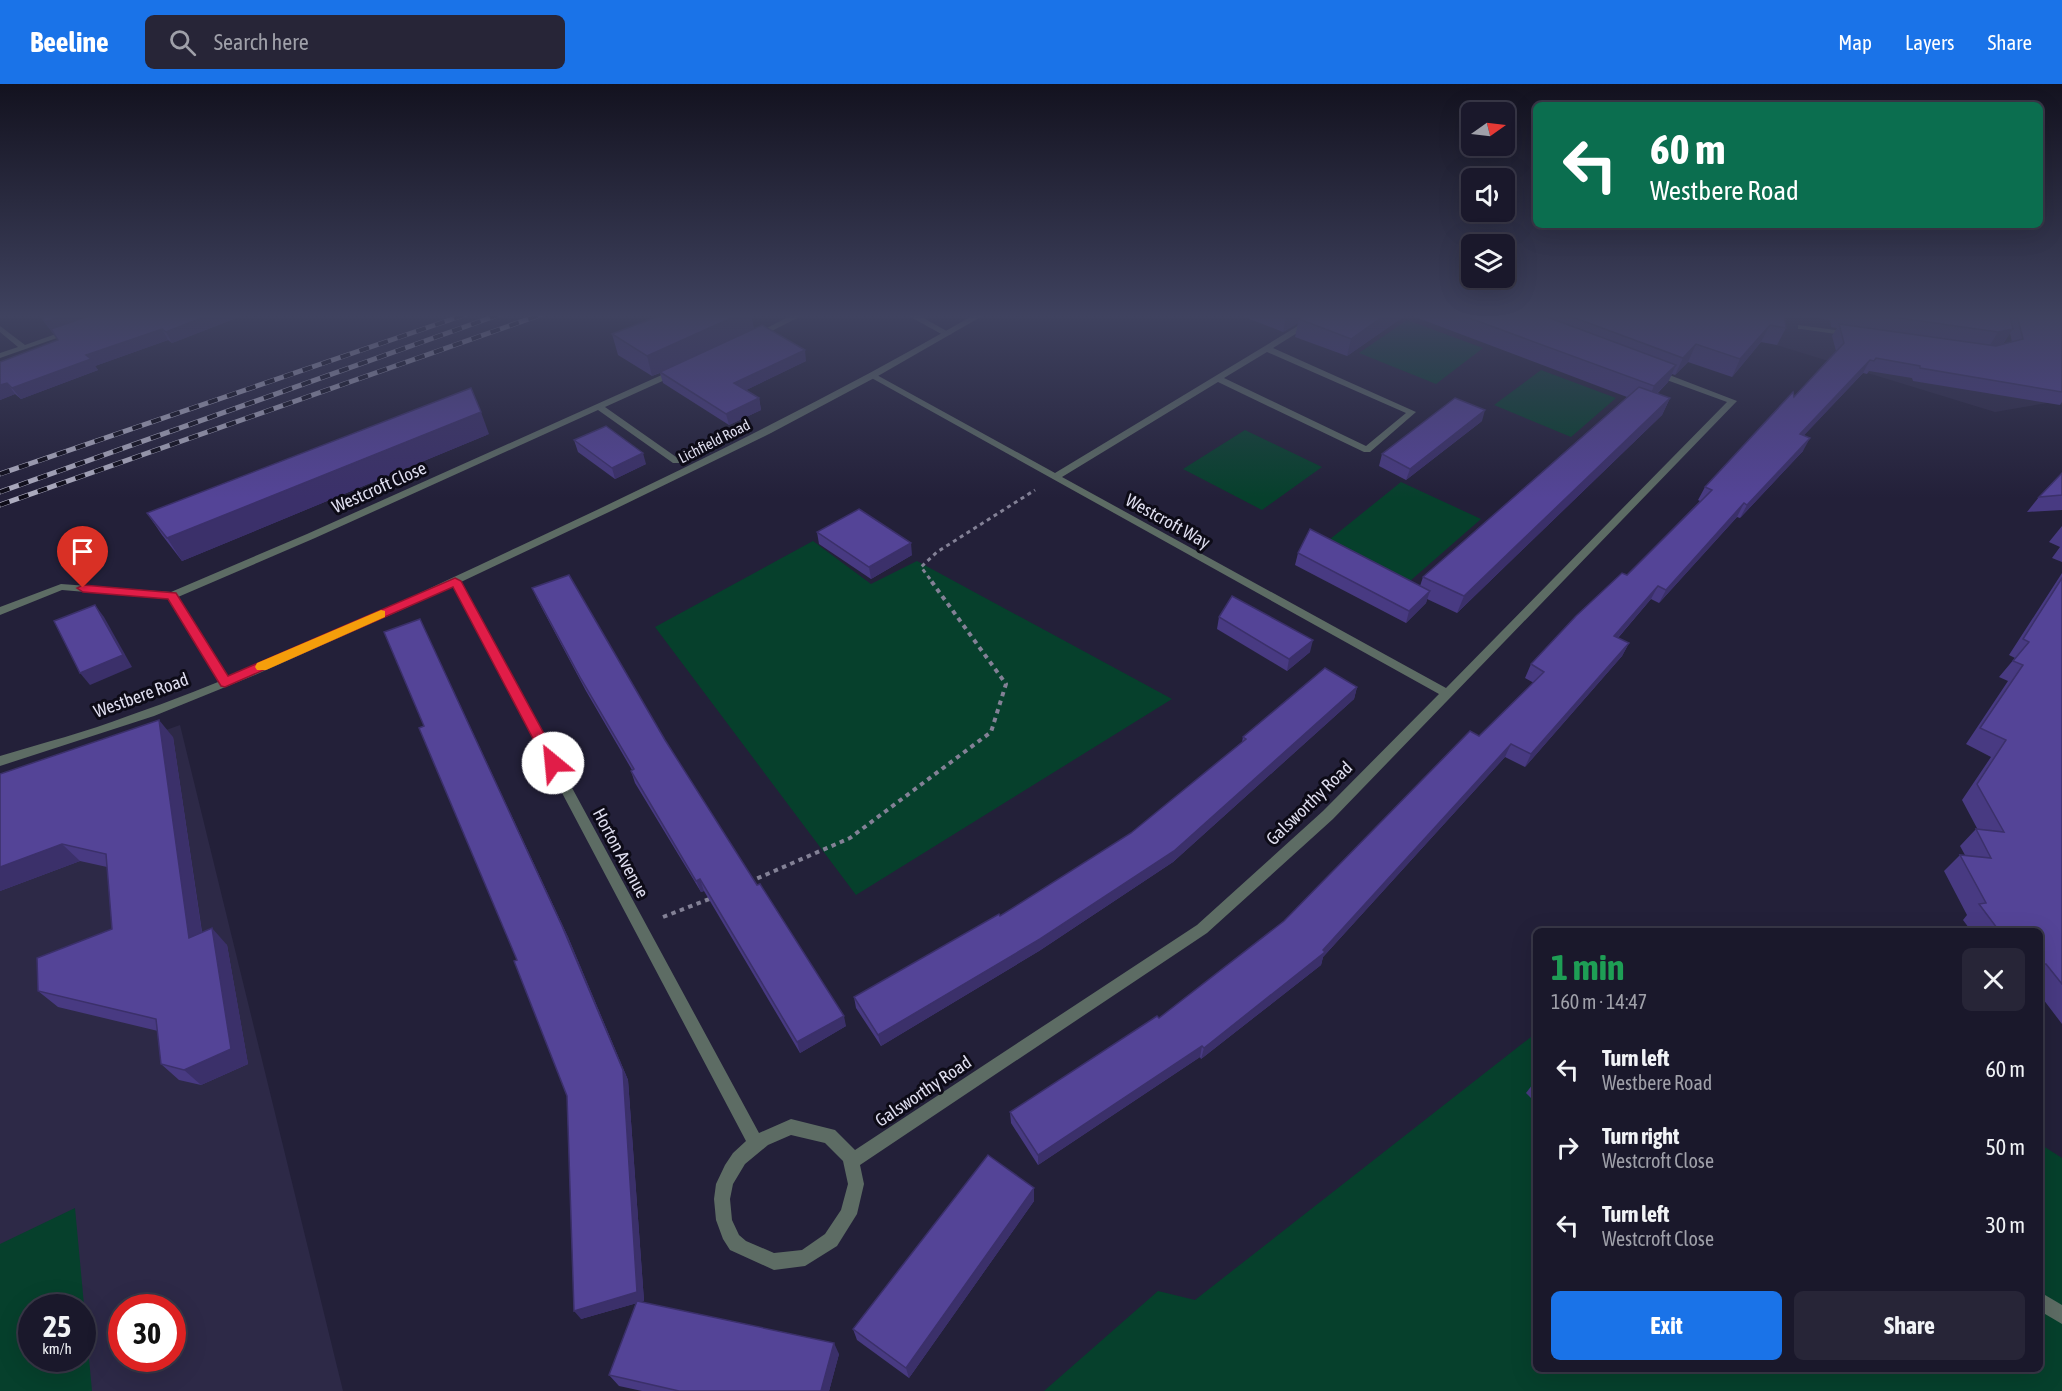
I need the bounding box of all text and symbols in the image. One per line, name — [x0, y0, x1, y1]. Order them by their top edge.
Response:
search box — [145, 15, 565, 69]
text: Beeline — [30, 26, 109, 58]
icon: search — [166, 26, 199, 59]
text: Search here — [214, 29, 309, 55]
text: Map — [1838, 30, 1872, 54]
text: Layers — [1905, 30, 1955, 54]
text: Share — [1988, 30, 2032, 54]
north arrow — [1461, 102, 1515, 156]
map controls — [1461, 102, 1515, 288]
text: 60 m — [1650, 125, 1725, 173]
icon: left — [1551, 126, 1629, 204]
button: sound — [1461, 168, 1515, 222]
text: Westbere Road — [1650, 175, 1799, 206]
button: layers — [1461, 234, 1515, 288]
street label: Lichfield Road — [675, 416, 753, 466]
street label: Westcroft Close — [329, 457, 429, 517]
street label: Westcroft Way — [1122, 489, 1214, 553]
pin — [57, 526, 108, 588]
icon: arrive — [66, 535, 99, 568]
street label: Westbere Road — [91, 668, 191, 722]
position arrow — [521, 731, 585, 795]
street label: Galsworthy Road — [1262, 757, 1356, 849]
street label: Horton Avenue — [589, 805, 653, 901]
text: 1 min — [1551, 946, 1625, 988]
button: close — [1962, 948, 2025, 1011]
text: 160 m · 14:47 — [1551, 990, 1647, 1013]
text: Turn left — [1602, 1045, 1669, 1071]
street label: Galsworthy Road — [871, 1051, 975, 1131]
icon: left — [1551, 1053, 1584, 1086]
text: 60 m — [1985, 1056, 2025, 1082]
text: Westbere Road — [1602, 1071, 1712, 1094]
text: Turn right — [1602, 1123, 1679, 1149]
icon: right — [1551, 1131, 1584, 1164]
text: 50 m — [1985, 1134, 2025, 1160]
text: Westcroft Close — [1602, 1149, 1714, 1172]
text: Turn left — [1602, 1201, 1669, 1227]
icon: left — [1551, 1209, 1584, 1242]
text: 30 m — [1985, 1212, 2025, 1238]
text: Westcroft Close — [1602, 1227, 1714, 1250]
button: Exit — [1551, 1291, 1782, 1360]
button: Share — [1794, 1291, 2025, 1360]
speed limit sign: 30 — [108, 1294, 186, 1372]
text: 25 — [43, 1309, 71, 1343]
text: km/h — [42, 1340, 72, 1357]

